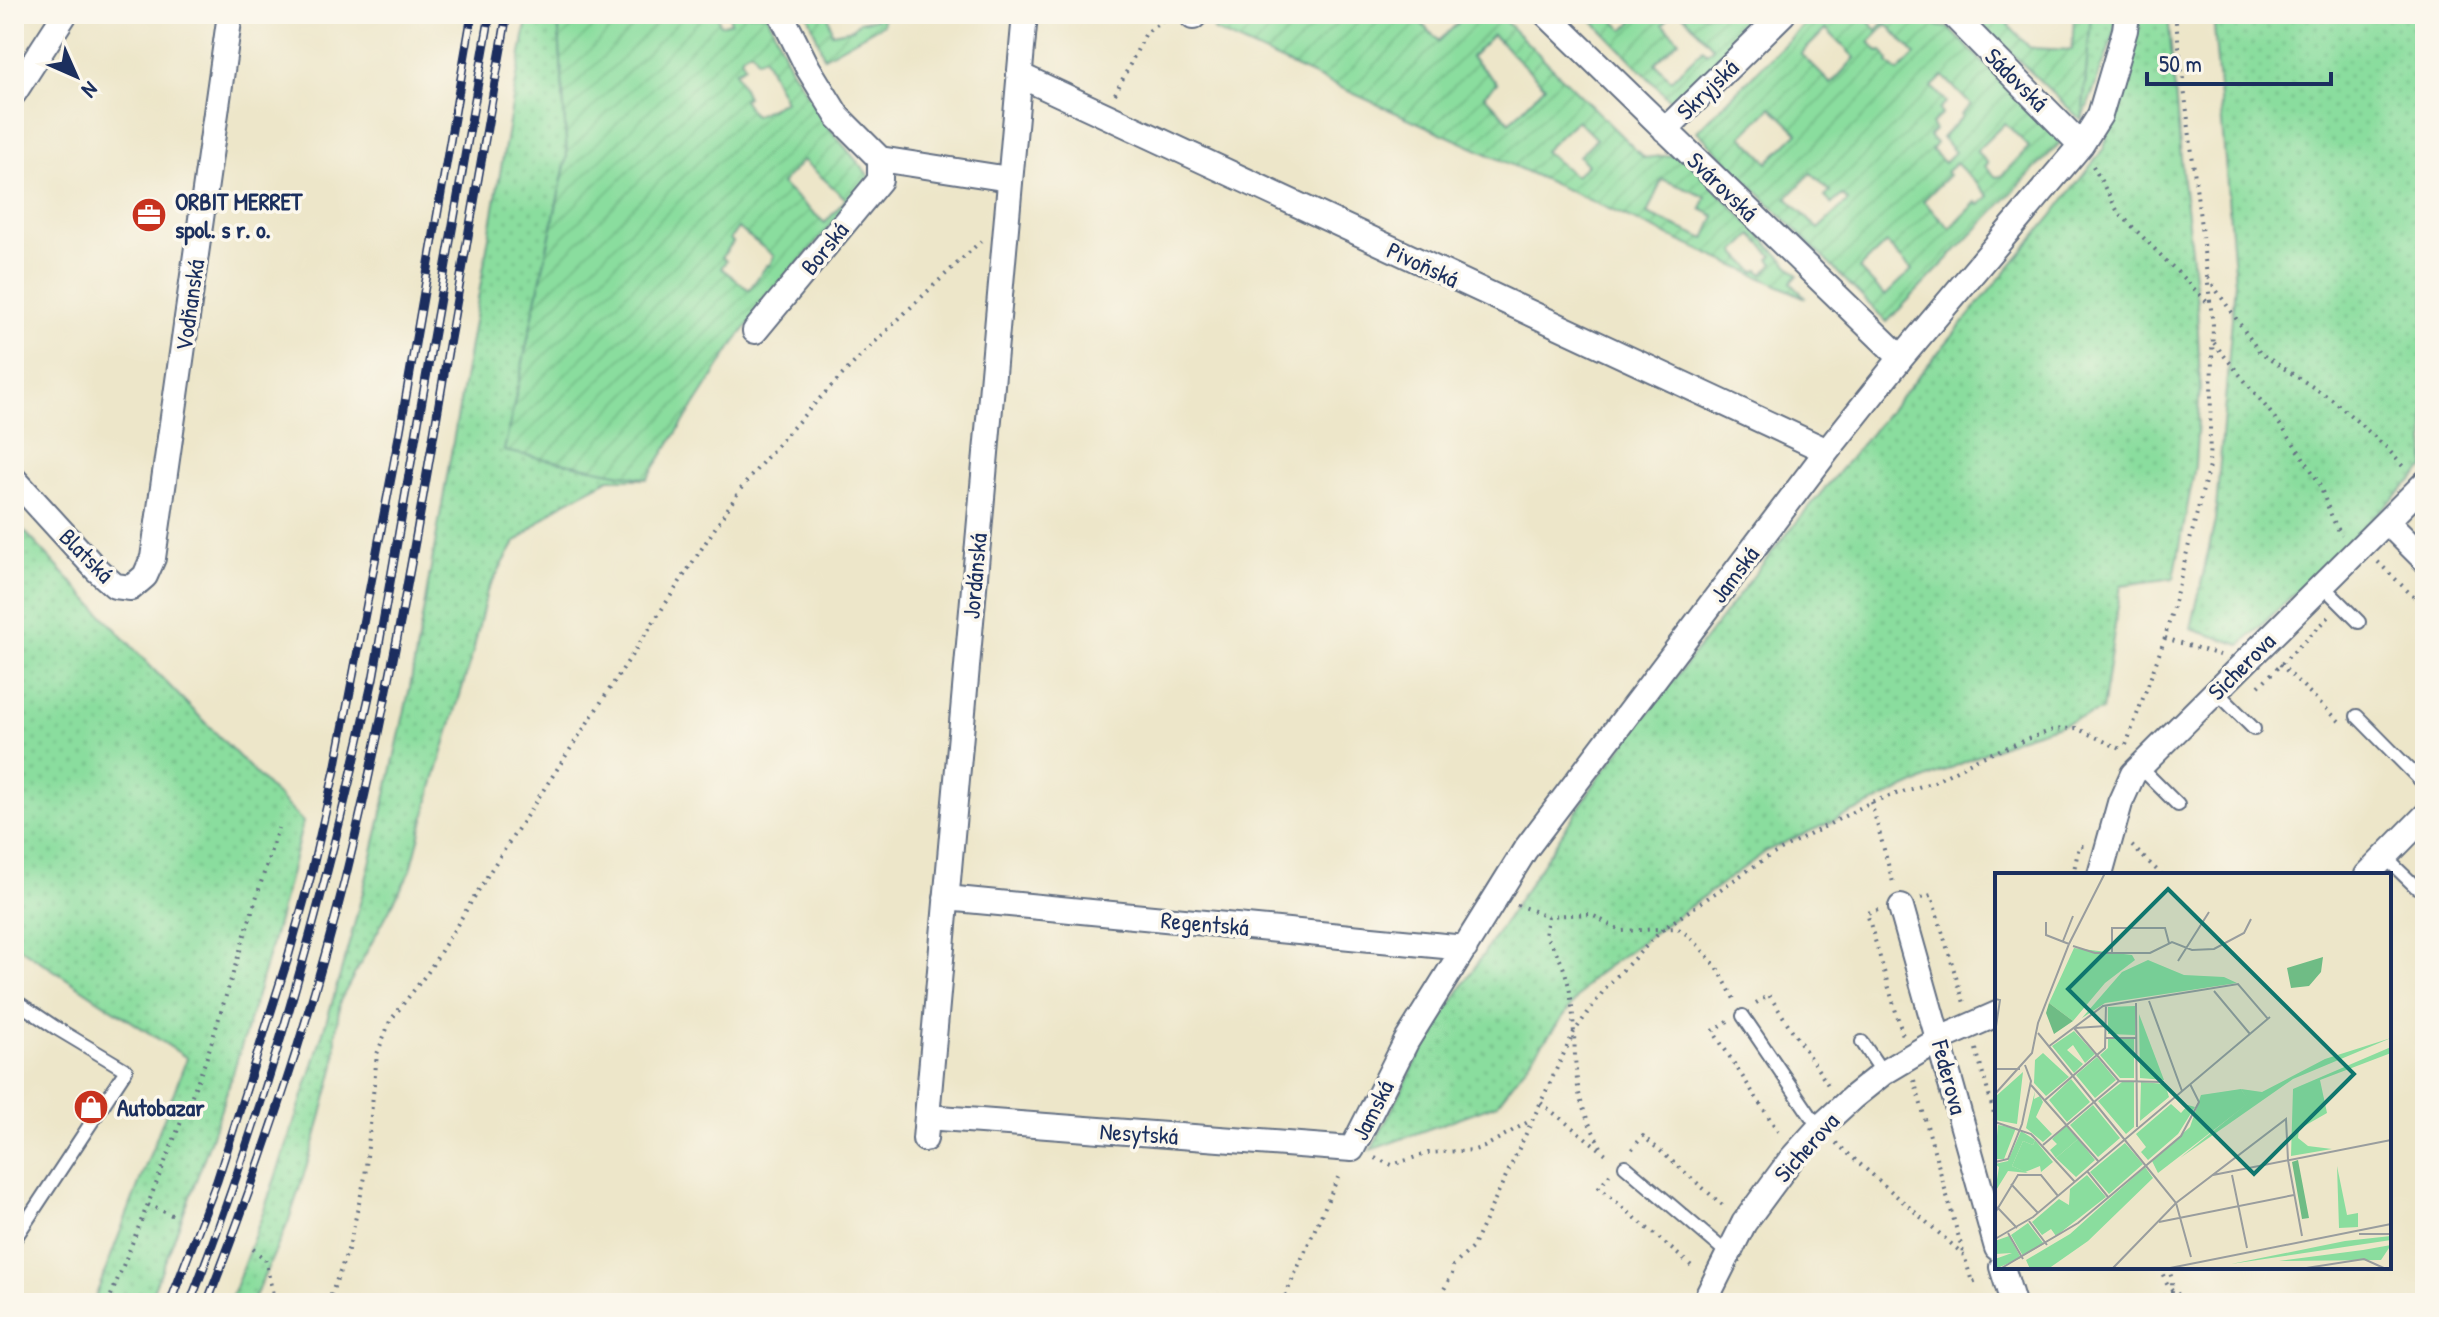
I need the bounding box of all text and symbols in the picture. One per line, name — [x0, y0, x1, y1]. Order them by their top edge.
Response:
north arrow — [36, 36, 116, 116]
scale bar — [2147, 36, 2331, 86]
street label: Sádovská — [1978, 40, 2056, 118]
text: 50 m — [2159, 47, 2202, 79]
street label: Skryjská — [1669, 52, 1745, 126]
text: N — [75, 75, 105, 105]
street label: Svárovská — [1681, 144, 1765, 228]
place label: ORBIT MERRET spol. s r. o. — [175, 185, 303, 246]
office icon: ORBIT MERRET spol. s r. o. — [130, 196, 168, 234]
street label: Borská — [793, 215, 855, 281]
street label: Pivoňská — [1382, 234, 1464, 294]
street label: Vodňanská — [167, 257, 211, 353]
street label: Blatská — [53, 521, 121, 589]
street label: Jordánská — [954, 532, 994, 620]
street label: Jamská — [1702, 539, 1766, 609]
street label: Sicherova — [2200, 625, 2282, 707]
inset map — [1995, 873, 2391, 1269]
street label: Regentská — [1160, 903, 1250, 943]
street label: Federova — [1925, 1035, 1975, 1118]
street label: Jamská — [1343, 1075, 1401, 1145]
shop icon: Autobazar — [72, 1088, 110, 1126]
place label: Autobazar — [117, 1091, 205, 1123]
street label: Sicherova — [1766, 1105, 1846, 1189]
street label: Nesytská — [1099, 1114, 1179, 1152]

